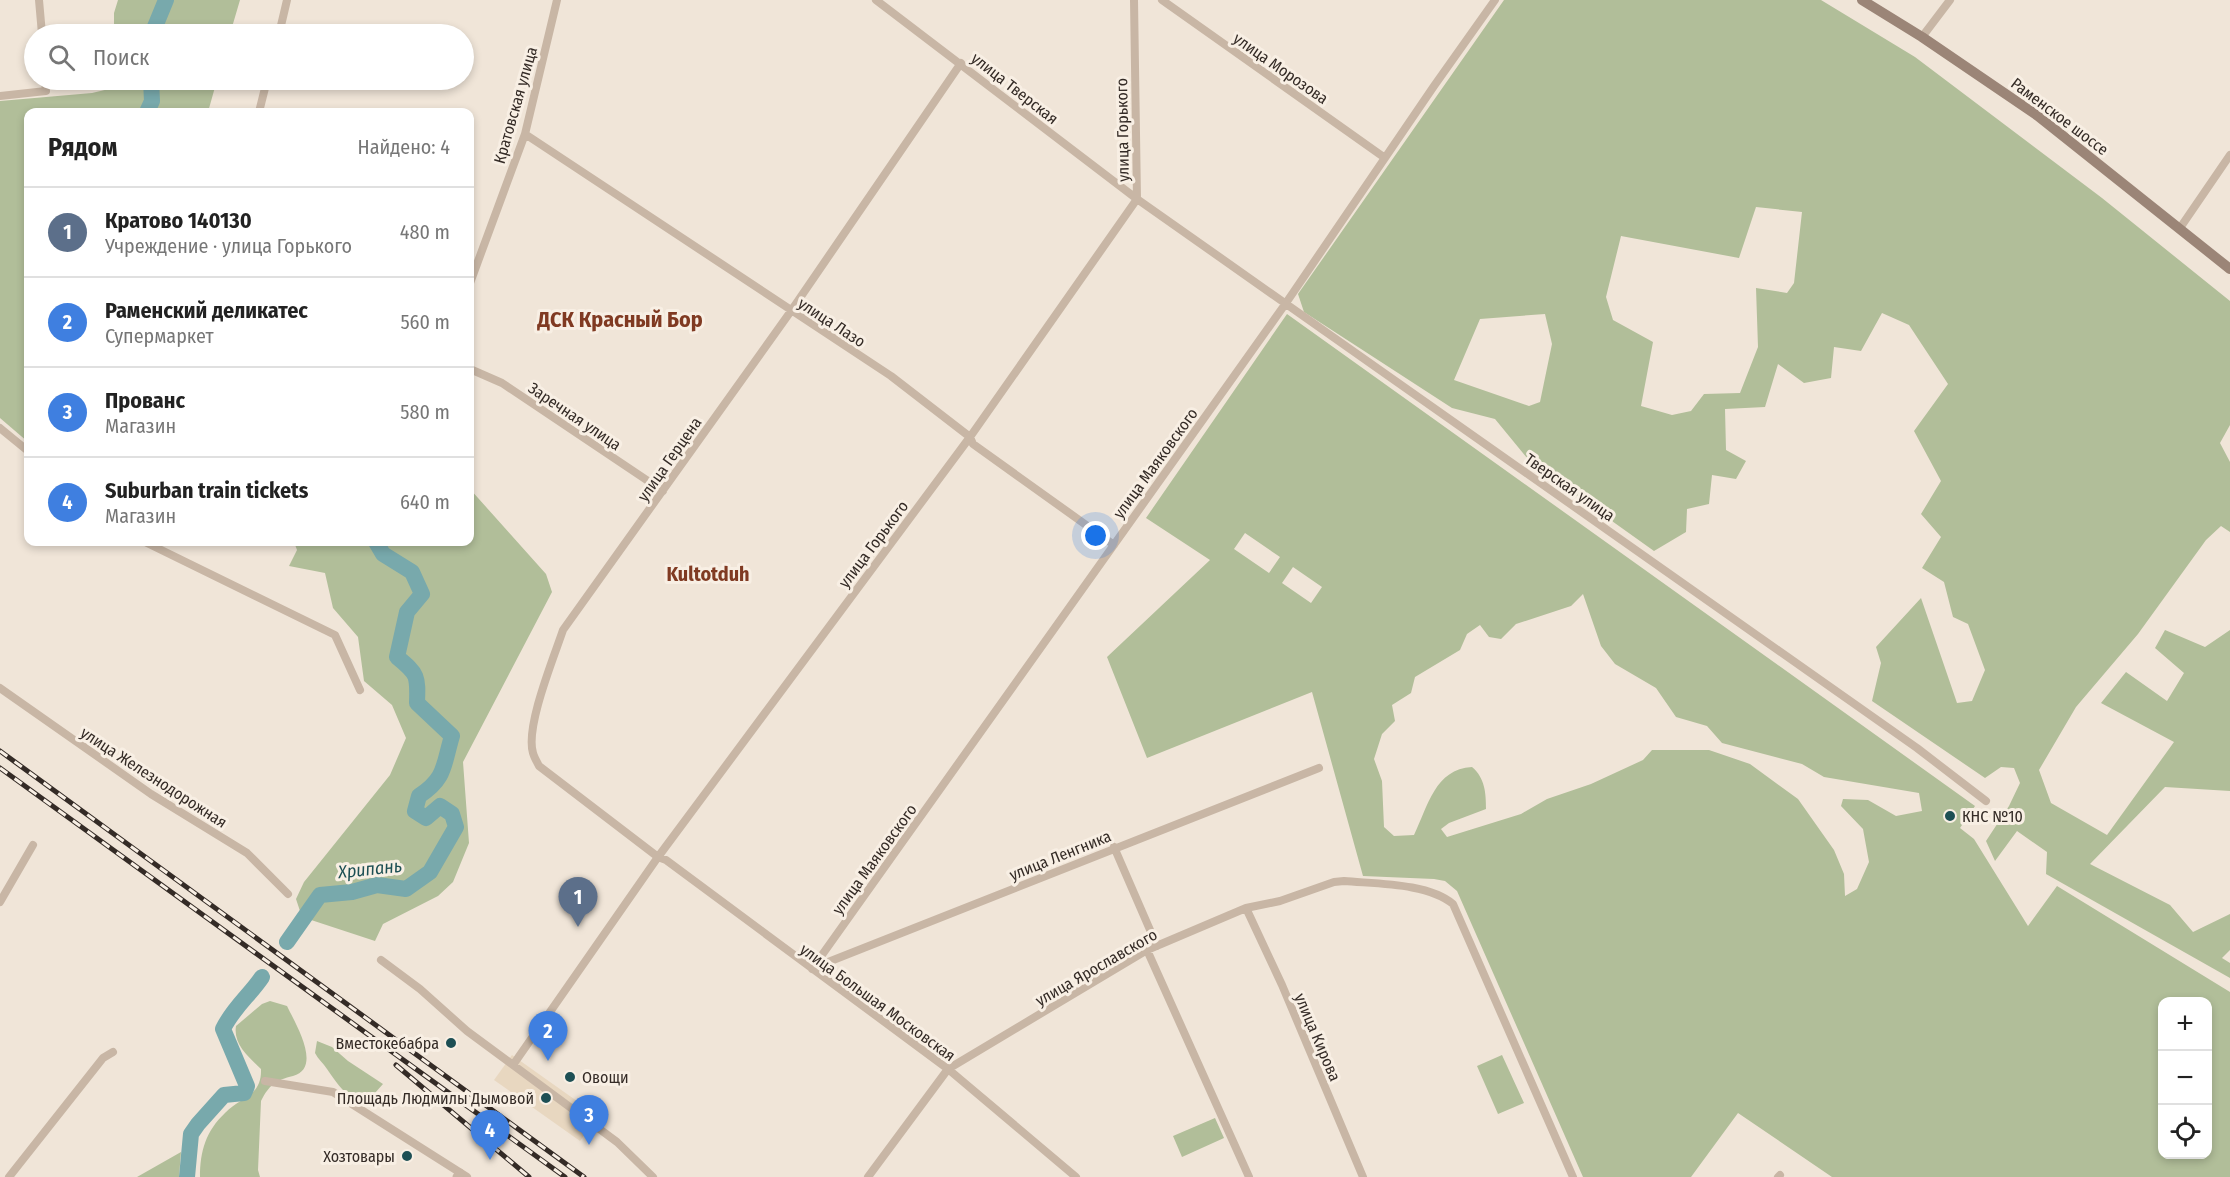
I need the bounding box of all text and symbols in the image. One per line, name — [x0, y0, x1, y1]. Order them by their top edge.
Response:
search box — [24, 24, 474, 90]
street label: улица Морозова — [1230, 29, 1332, 108]
icon: search — [45, 41, 78, 74]
text: Поиск — [93, 44, 149, 71]
street label: Кратовская улица — [490, 44, 541, 166]
street label: улица Тверская — [967, 49, 1062, 128]
street label: Раменское шоссе — [2007, 74, 2112, 159]
street label: улица Горького — [1112, 78, 1133, 182]
text: Рядом — [48, 132, 117, 163]
text: Найдено: 4 — [358, 135, 450, 159]
text: Кратово 140130 — [105, 207, 252, 234]
text: 1 — [63, 220, 72, 244]
text: 480 m — [400, 220, 450, 244]
text: Учреждение · улица Горького — [105, 234, 352, 258]
street label: улица Лазо — [794, 294, 869, 351]
text: Раменский деликатес — [105, 297, 308, 324]
district label: ДСК Красный Бор — [536, 306, 703, 333]
text: 2 — [63, 310, 72, 334]
text: 560 m — [400, 310, 450, 334]
text: Супермаркет — [105, 324, 214, 348]
street label: Заречная улица — [525, 378, 625, 455]
text: Прованс — [105, 387, 185, 414]
text: 3 — [63, 400, 72, 424]
text: 580 m — [400, 400, 450, 424]
street label: улица Маяковского — [1109, 404, 1202, 522]
street label: улица Герцена — [633, 413, 706, 505]
text: Магазин — [105, 414, 176, 438]
street label: Тверская улица — [1521, 449, 1618, 525]
text: Suburban train tickets — [105, 477, 308, 504]
text: 4 — [62, 490, 73, 514]
text: 640 m — [400, 490, 450, 514]
street label: улица Горького — [835, 497, 912, 592]
text: Магазин — [105, 504, 176, 528]
your location — [1081, 521, 1110, 550]
district label: Kultotduh — [667, 562, 750, 586]
street label: улица Железнодорожная — [77, 723, 230, 832]
street label: улица Маяковского — [828, 800, 921, 918]
place label: КНС №10 — [1962, 807, 2023, 826]
marker: КНС №10 — [1943, 809, 1957, 823]
street label: улица Ленгника — [1007, 826, 1114, 885]
water label: Хрипань — [336, 855, 403, 883]
pin: 1 — [558, 878, 598, 927]
street label: улица Ярославского — [1032, 925, 1160, 1010]
street label: улица Большая Московская — [796, 940, 959, 1065]
street label: улица Кирова — [1291, 990, 1345, 1084]
map controls — [2158, 997, 2212, 1159]
button: + — [2158, 997, 2212, 1051]
pin: 2 — [528, 1012, 568, 1061]
place label: Вместокебабра — [335, 1034, 439, 1053]
marker: Вместокебабра — [444, 1036, 458, 1050]
button: − — [2158, 1051, 2212, 1105]
place label: Овощи — [582, 1068, 629, 1087]
marker: Овощи — [563, 1070, 577, 1084]
place label: Площадь Людмилы Дымовой — [337, 1089, 534, 1108]
marker: Площадь Людмилы Дымовой — [539, 1091, 553, 1105]
pin: 3 — [570, 1096, 608, 1145]
button: locate — [2158, 1105, 2212, 1159]
pin: 4 — [470, 1110, 510, 1160]
place label: Хозтовары — [323, 1147, 395, 1166]
marker: Хозтовары — [400, 1149, 414, 1163]

